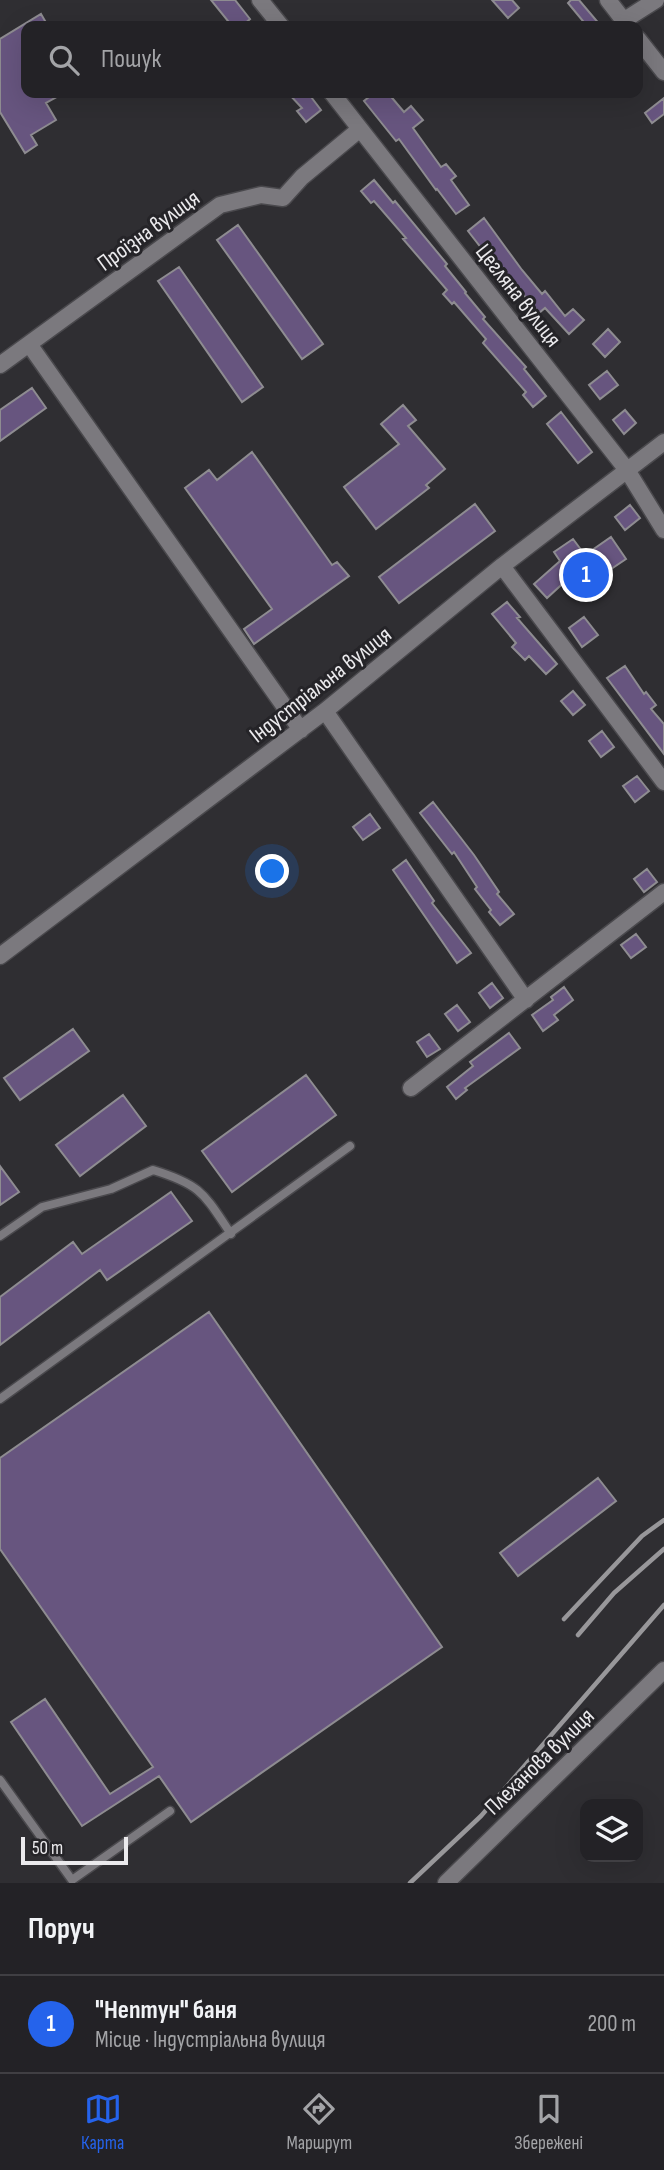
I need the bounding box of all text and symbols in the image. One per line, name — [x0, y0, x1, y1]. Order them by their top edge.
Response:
search box — [21, 21, 643, 98]
icon: search — [45, 41, 83, 79]
text: Пошук — [101, 44, 161, 75]
street label: Проїзна вулиця — [92, 184, 205, 277]
street label: Цегляна вулиця — [469, 238, 567, 353]
pin: 1 — [563, 549, 609, 601]
street label: Індустріальна вулиця — [244, 621, 397, 749]
your location — [255, 854, 289, 888]
street label: Плеханова вулиця — [479, 1702, 600, 1821]
map controls — [580, 1799, 643, 1862]
button: layers — [580, 1799, 643, 1862]
scale bar — [21, 1834, 128, 1866]
text: 50 m — [32, 1837, 63, 1860]
text: Поруч — [28, 1911, 95, 1947]
text: "Нептун" баня — [95, 1995, 237, 2026]
text: 1 — [46, 2010, 56, 2038]
text: 200 m — [588, 2010, 636, 2038]
text: Місце · Індустріальна вулиця — [95, 2026, 326, 2054]
tab: Карта — [81, 2090, 124, 2155]
tab: Маршрут — [286, 2090, 352, 2155]
tab: Збережені — [514, 2090, 583, 2155]

